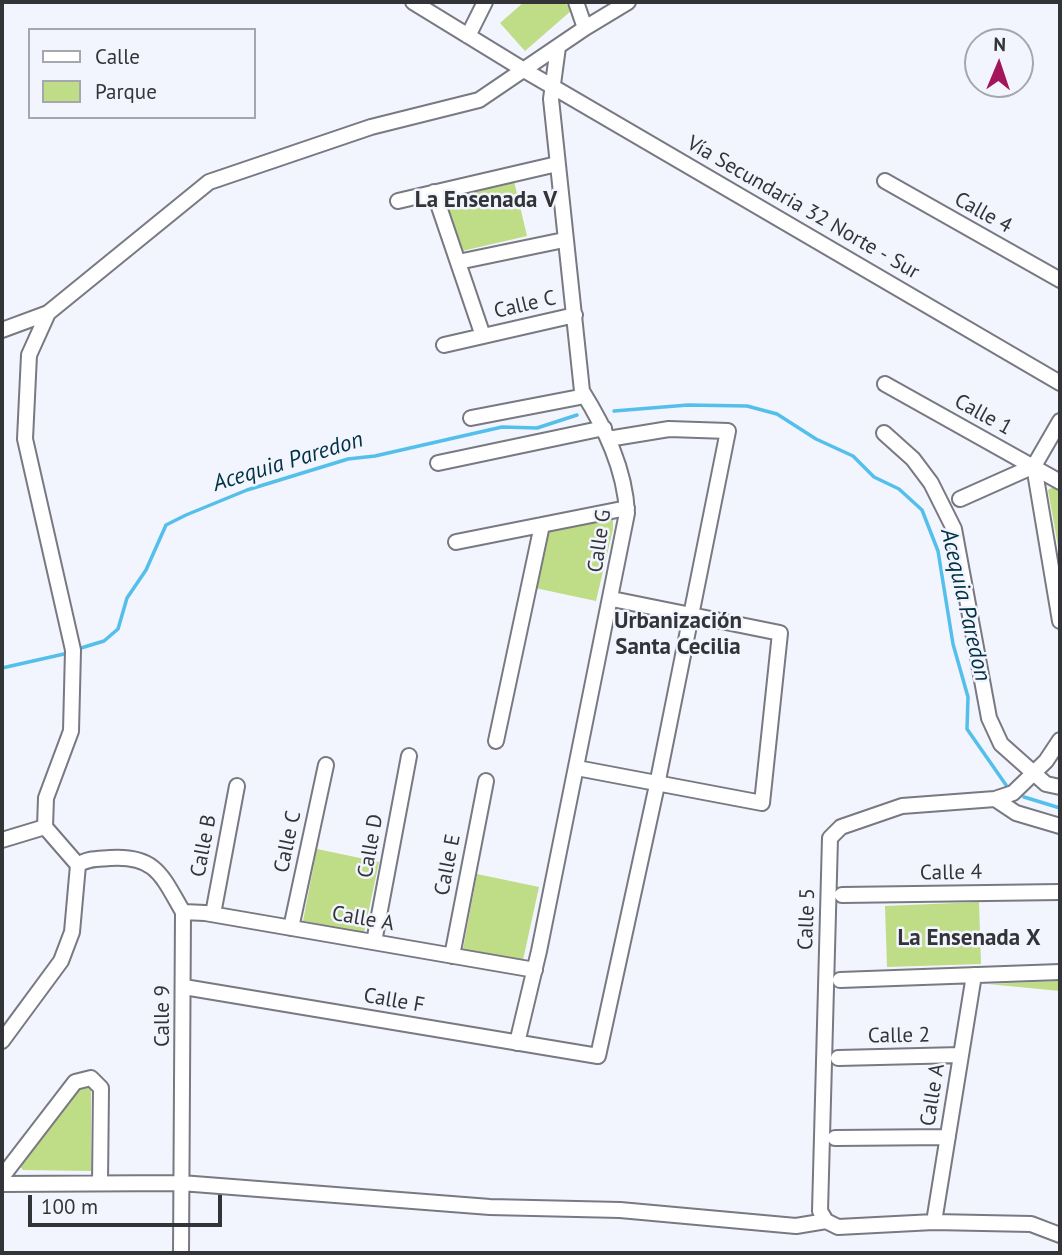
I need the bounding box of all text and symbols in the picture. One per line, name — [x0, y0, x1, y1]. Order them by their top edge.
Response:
legend — [28, 28, 256, 119]
north arrow — [964, 28, 1034, 98]
text: N — [993, 32, 1006, 56]
text: Calle — [95, 43, 140, 70]
text: Parque — [95, 78, 157, 105]
street label: Vía Secundaria 32 Norte - Sur — [682, 131, 924, 285]
district label: La Ensenada V — [415, 186, 557, 214]
street label: Calle 4 — [950, 187, 1016, 239]
street label: Calle C — [492, 286, 558, 324]
street label: Calle 1 — [950, 389, 1016, 441]
water label: Acequia Paredon — [209, 426, 367, 498]
street label: Calle G — [583, 508, 617, 574]
water label: Acequia Paredon — [934, 526, 996, 684]
district label: Urbanización Santa Cecilia — [614, 607, 742, 661]
street label: Calle C — [269, 809, 307, 875]
street label: Calle D — [353, 812, 389, 880]
street label: Calle B — [186, 813, 222, 879]
street label: Calle E — [430, 832, 466, 898]
street label: Calle 4 — [920, 860, 982, 886]
street label: Calle 5 — [793, 888, 821, 950]
street label: Calle A — [330, 901, 396, 937]
district label: La Ensenada X — [897, 924, 1041, 952]
street label: Calle F — [362, 983, 426, 1019]
street label: Calle 9 — [150, 985, 176, 1047]
street label: Calle 2 — [868, 1023, 930, 1049]
street label: Calle A — [916, 1062, 950, 1128]
scale bar — [32, 1182, 226, 1226]
text: 100 m — [41, 1193, 98, 1220]

